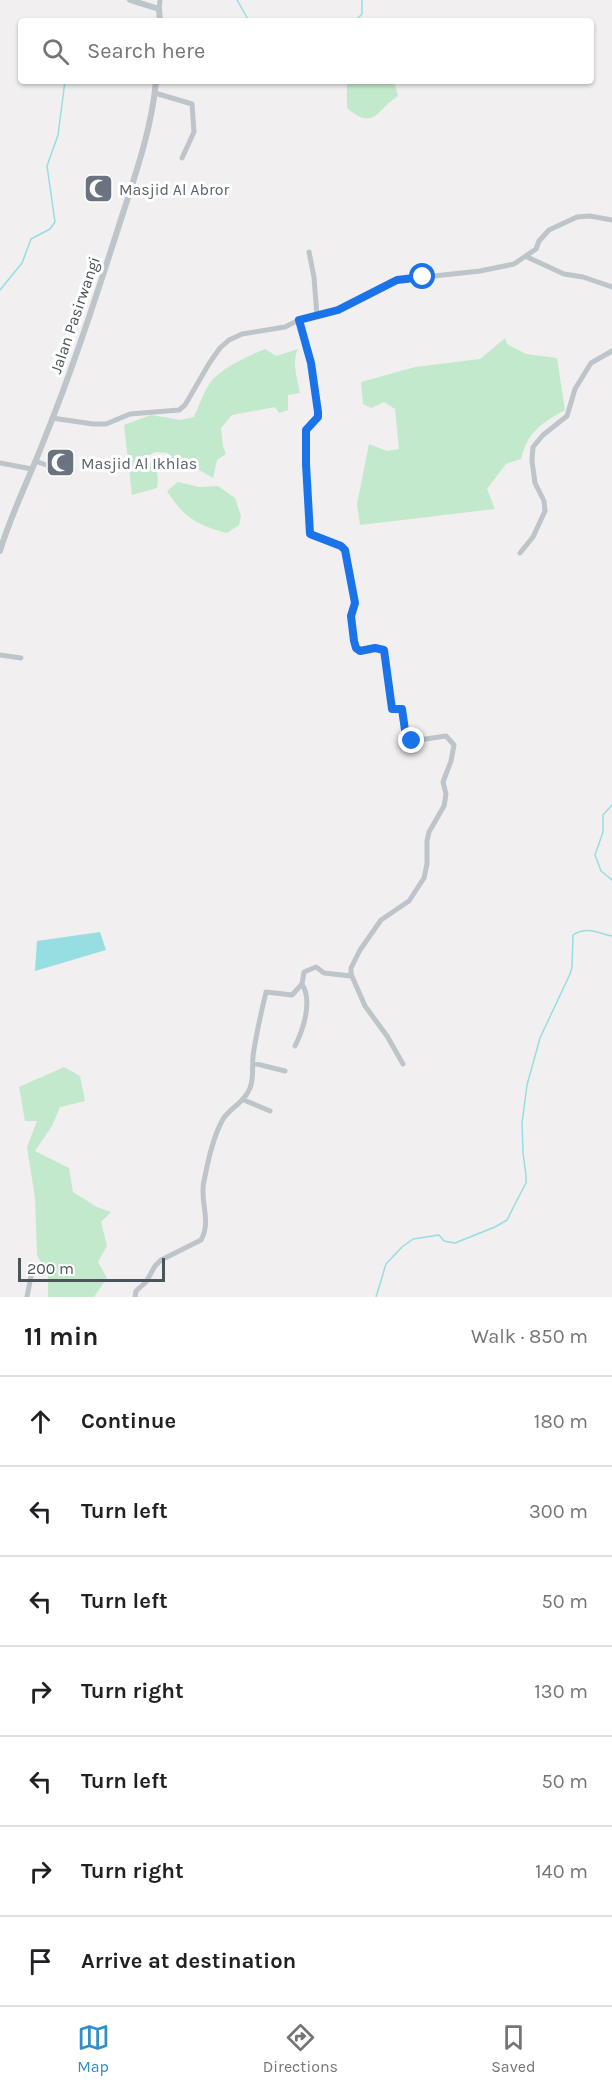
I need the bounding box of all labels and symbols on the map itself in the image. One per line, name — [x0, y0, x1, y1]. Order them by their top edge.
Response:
mosque icon: Masjid Al Abror — [82, 173, 114, 205]
place label: Masjid Al Abror — [119, 180, 230, 199]
street label: Jalan Pasirwangi — [46, 254, 104, 376]
route start — [409, 263, 435, 289]
mosque icon: Masjid Al Ikhlas — [44, 447, 76, 479]
place label: Masjid Al Ikhlas — [81, 454, 197, 473]
route end — [398, 727, 424, 753]
scale bar — [18, 1255, 165, 1282]

